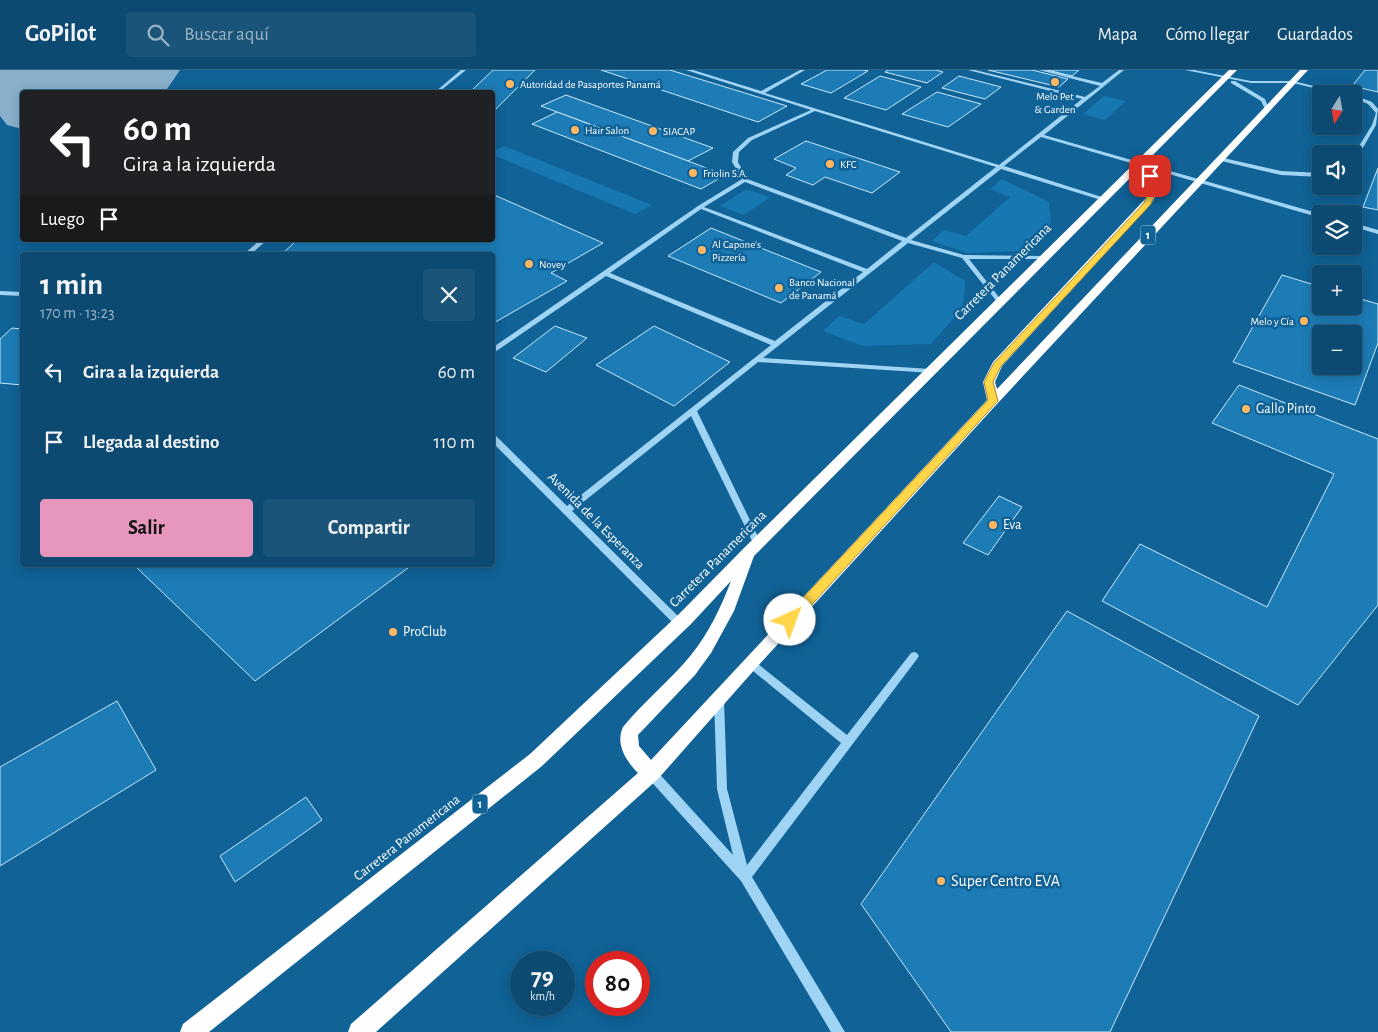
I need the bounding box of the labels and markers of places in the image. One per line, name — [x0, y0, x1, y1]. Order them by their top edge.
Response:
marker: Melo Pet & Garden — [1049, 76, 1061, 88]
marker: Autoridad de Pasaportes Panamá — [504, 78, 516, 90]
place label: Autoridad de Pasaportes Panamá — [520, 79, 661, 90]
place label: Melo Pet & Garden — [1035, 91, 1075, 115]
marker: Hair Salon — [569, 124, 581, 136]
place label: Hair Salon — [585, 125, 629, 136]
marker: SIACAP — [647, 125, 659, 137]
place label: SIACAP — [663, 126, 695, 137]
pin — [1129, 155, 1171, 197]
marker: KFC — [824, 158, 836, 170]
place label: KFC — [840, 159, 857, 170]
marker: Friolin S.A. — [687, 167, 699, 179]
place label: Friolin S.A. — [703, 168, 748, 179]
place label: Al Capone's Pizzería — [712, 239, 761, 263]
marker: Al Capone's Pizzería — [696, 244, 708, 256]
marker: Novey — [523, 258, 535, 270]
place label: Novey — [539, 259, 566, 270]
place label: Banco Nacional de Panamá — [789, 277, 855, 301]
marker: Banco Nacional de Panamá — [773, 282, 785, 294]
marker: Melo y Cía — [1298, 315, 1310, 327]
place label: Melo y Cía — [1251, 316, 1294, 327]
place label: Gallo Pinto — [1256, 402, 1316, 416]
marker: Gallo Pinto — [1240, 403, 1252, 415]
place label: Eva — [1003, 518, 1022, 532]
marker: Eva — [987, 519, 999, 531]
place label: ProClub — [403, 625, 447, 639]
marker: ProClub — [387, 626, 399, 638]
place label: Super Centro EVA — [951, 873, 1060, 889]
marker: Super Centro EVA — [935, 875, 947, 887]

